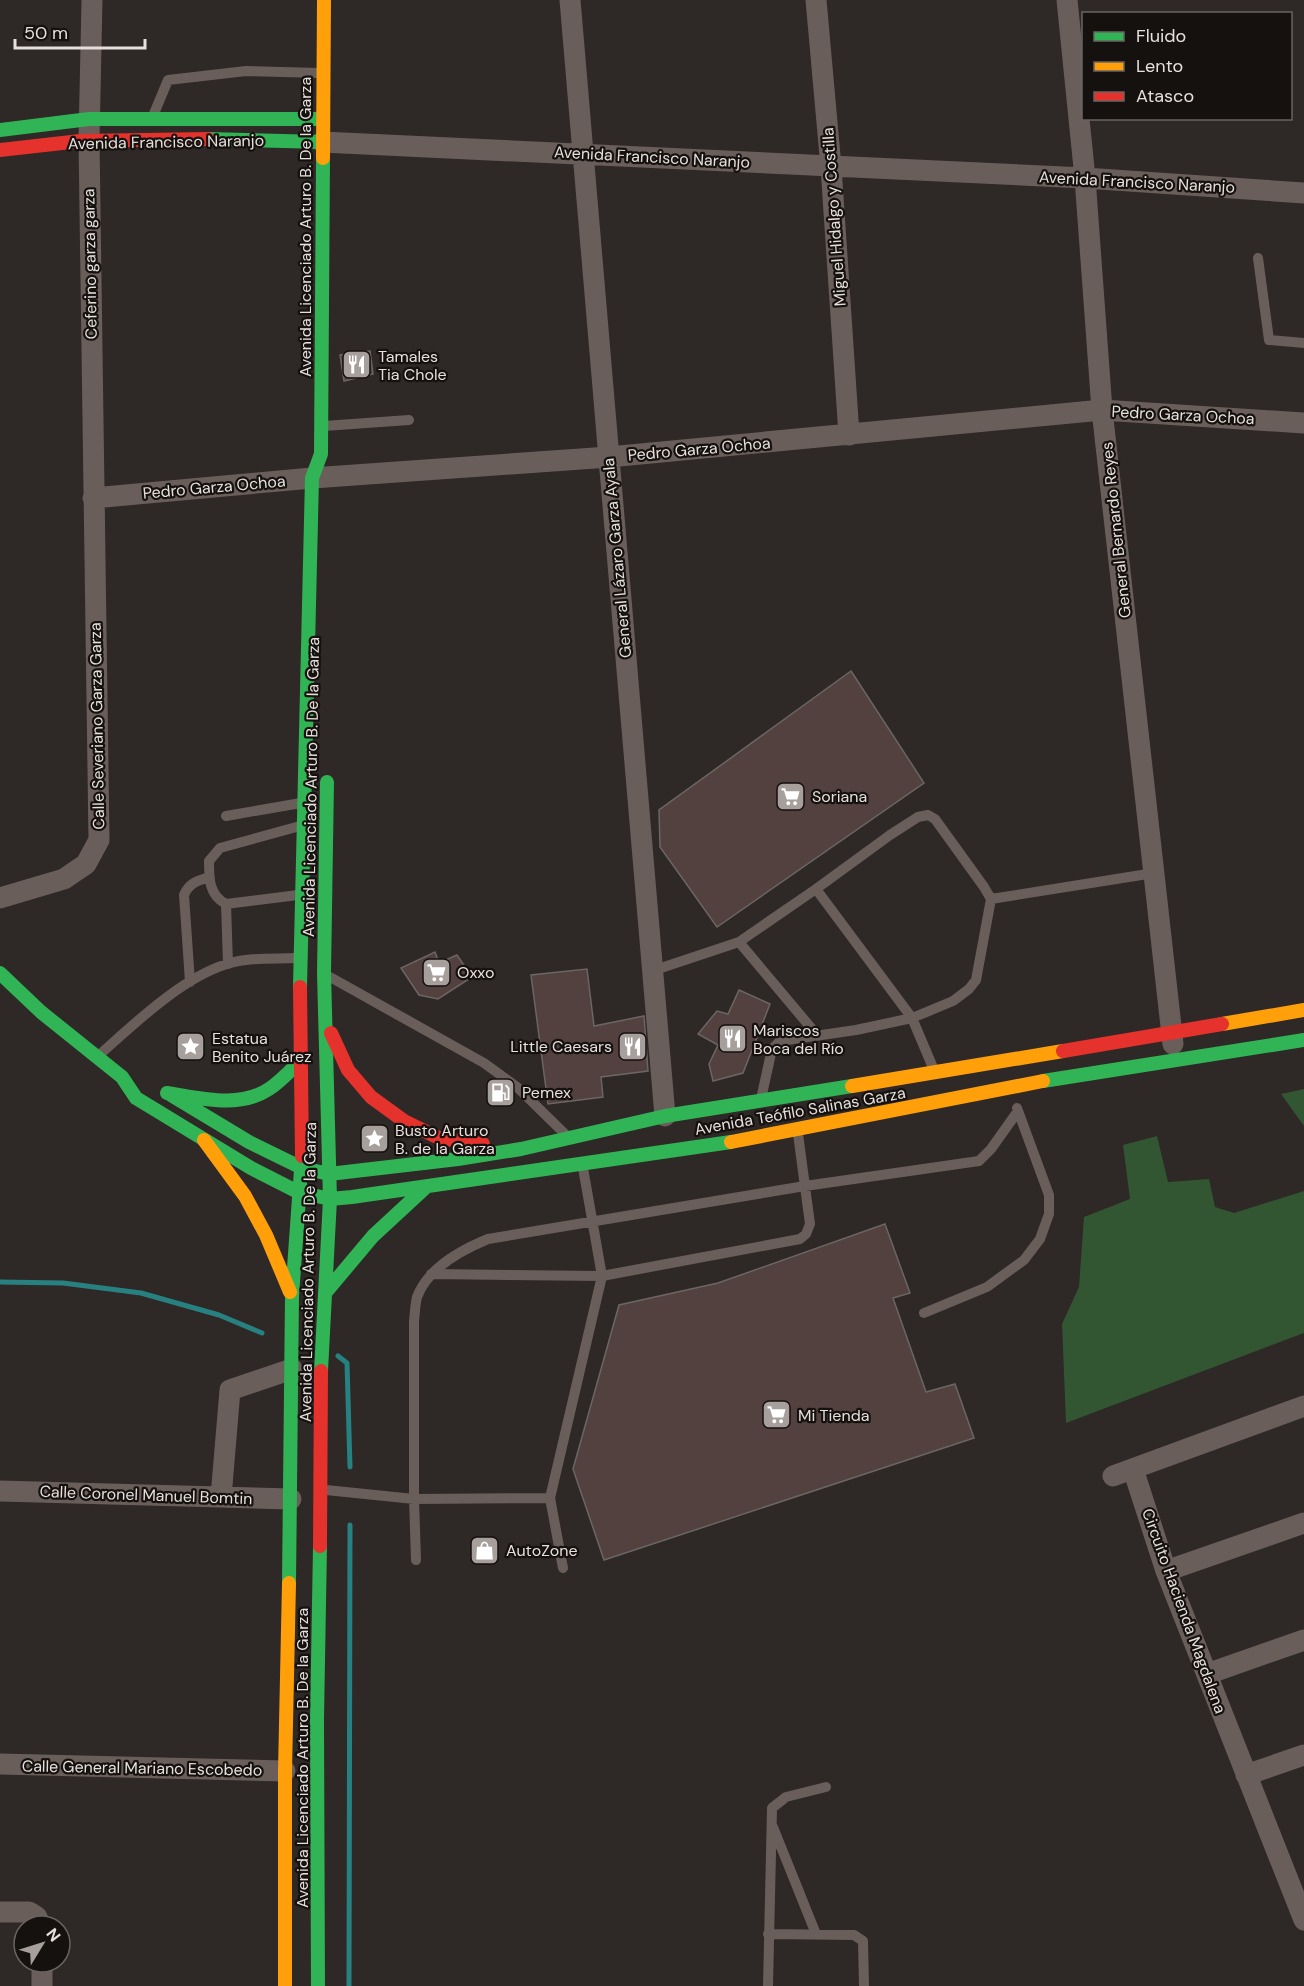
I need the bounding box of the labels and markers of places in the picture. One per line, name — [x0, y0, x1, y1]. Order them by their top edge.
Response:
place label: Tamales Tia Chole — [378, 346, 447, 385]
restaurant icon: Tamales Tia Chole — [341, 349, 373, 381]
supermarket icon: Soriana — [775, 780, 807, 812]
place label: Soriana — [812, 786, 867, 807]
supermarket icon: Oxxo — [420, 956, 452, 988]
place label: Oxxo — [457, 962, 494, 983]
place label: Mariscos Boca del Río — [753, 1020, 844, 1059]
restaurant icon: Mariscos Boca del Río — [716, 1023, 748, 1055]
place label: Estatua Benito Juárez — [212, 1028, 311, 1067]
restaurant icon: Little Caesars — [617, 1030, 649, 1062]
place icon: Estatua Benito Juárez — [175, 1031, 207, 1063]
place label: Little Caesars — [510, 1036, 612, 1057]
fuel station icon: Pemex — [485, 1076, 517, 1108]
place label: Pemex — [522, 1082, 571, 1103]
place label: Busto Arturo B. de la Garza — [395, 1120, 495, 1159]
place icon: Busto Arturo B. de la Garza — [358, 1123, 390, 1155]
supermarket icon: Mi Tienda — [761, 1399, 793, 1431]
place label: Mi Tienda — [798, 1405, 869, 1426]
shop icon: AutoZone — [469, 1534, 501, 1566]
place label: AutoZone — [506, 1540, 578, 1561]

